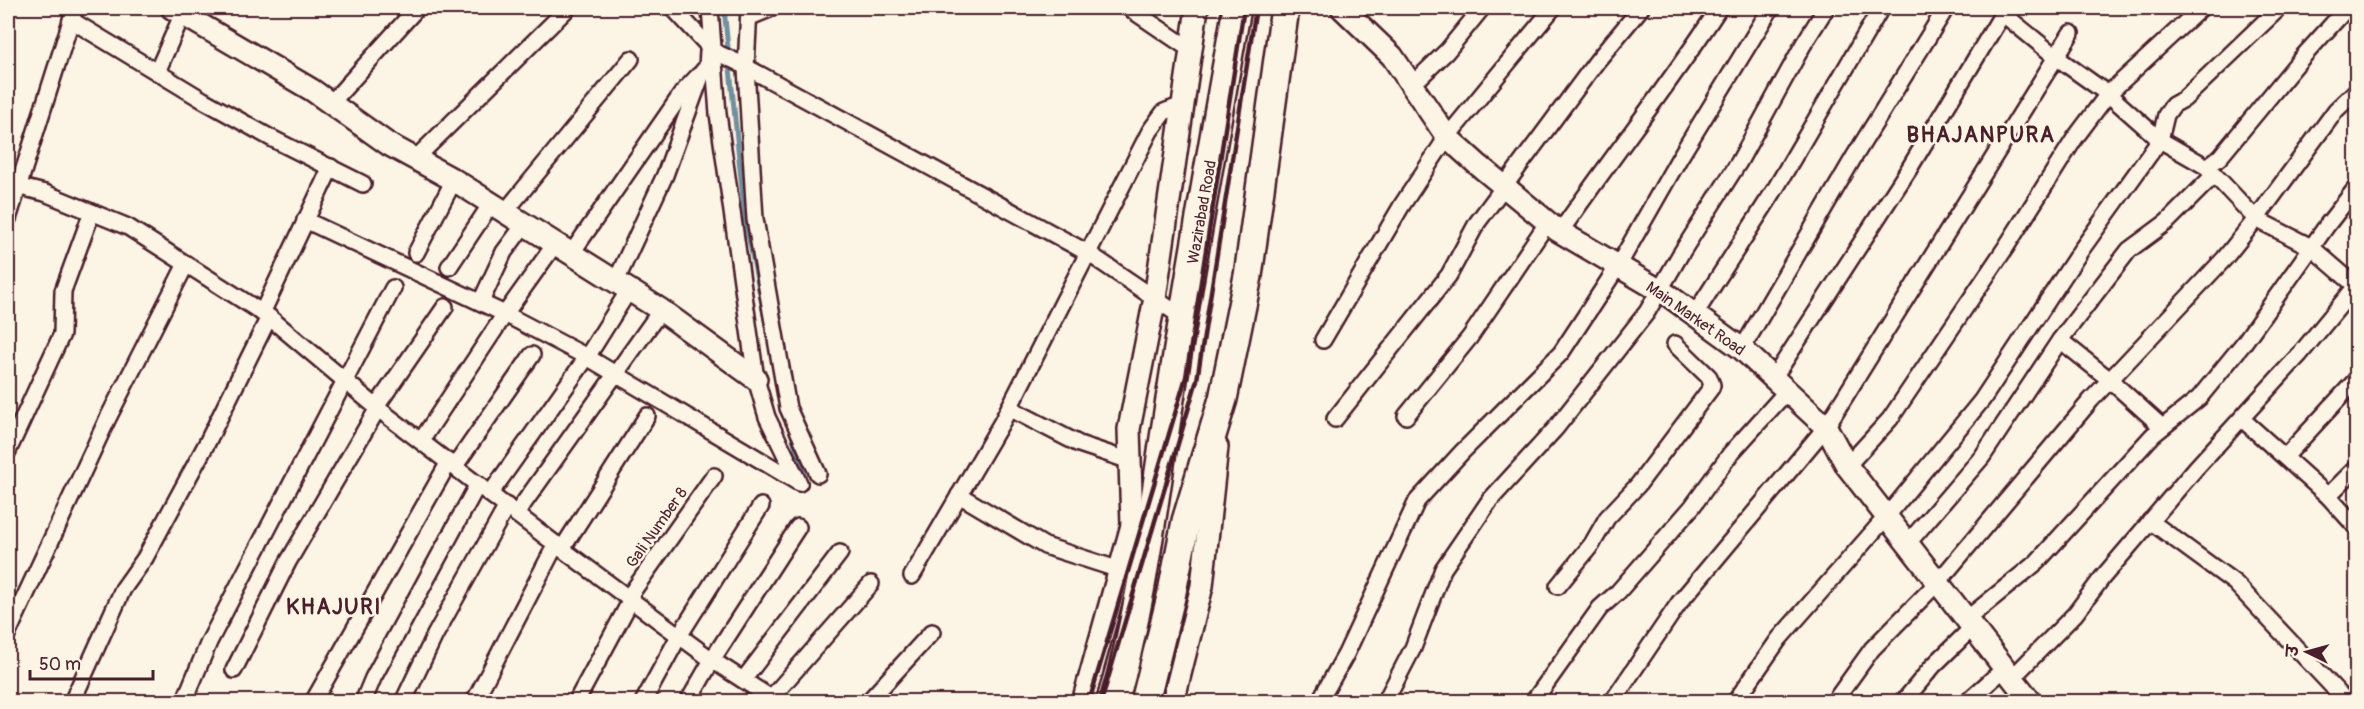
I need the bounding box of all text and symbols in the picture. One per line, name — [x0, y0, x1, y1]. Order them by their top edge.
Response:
district label: BHAJANPURA — [1906, 121, 2056, 149]
street label: Wazirabad Road — [1183, 159, 1221, 266]
street label: Main Market Road — [1642, 277, 1749, 360]
street label: Gali Number 8 — [622, 483, 692, 572]
district label: KHAJURI — [286, 593, 382, 621]
north arrow — [2277, 622, 2337, 682]
scale bar — [30, 643, 153, 681]
text: उ — [2282, 643, 2304, 659]
text: 50 m — [39, 653, 81, 676]

